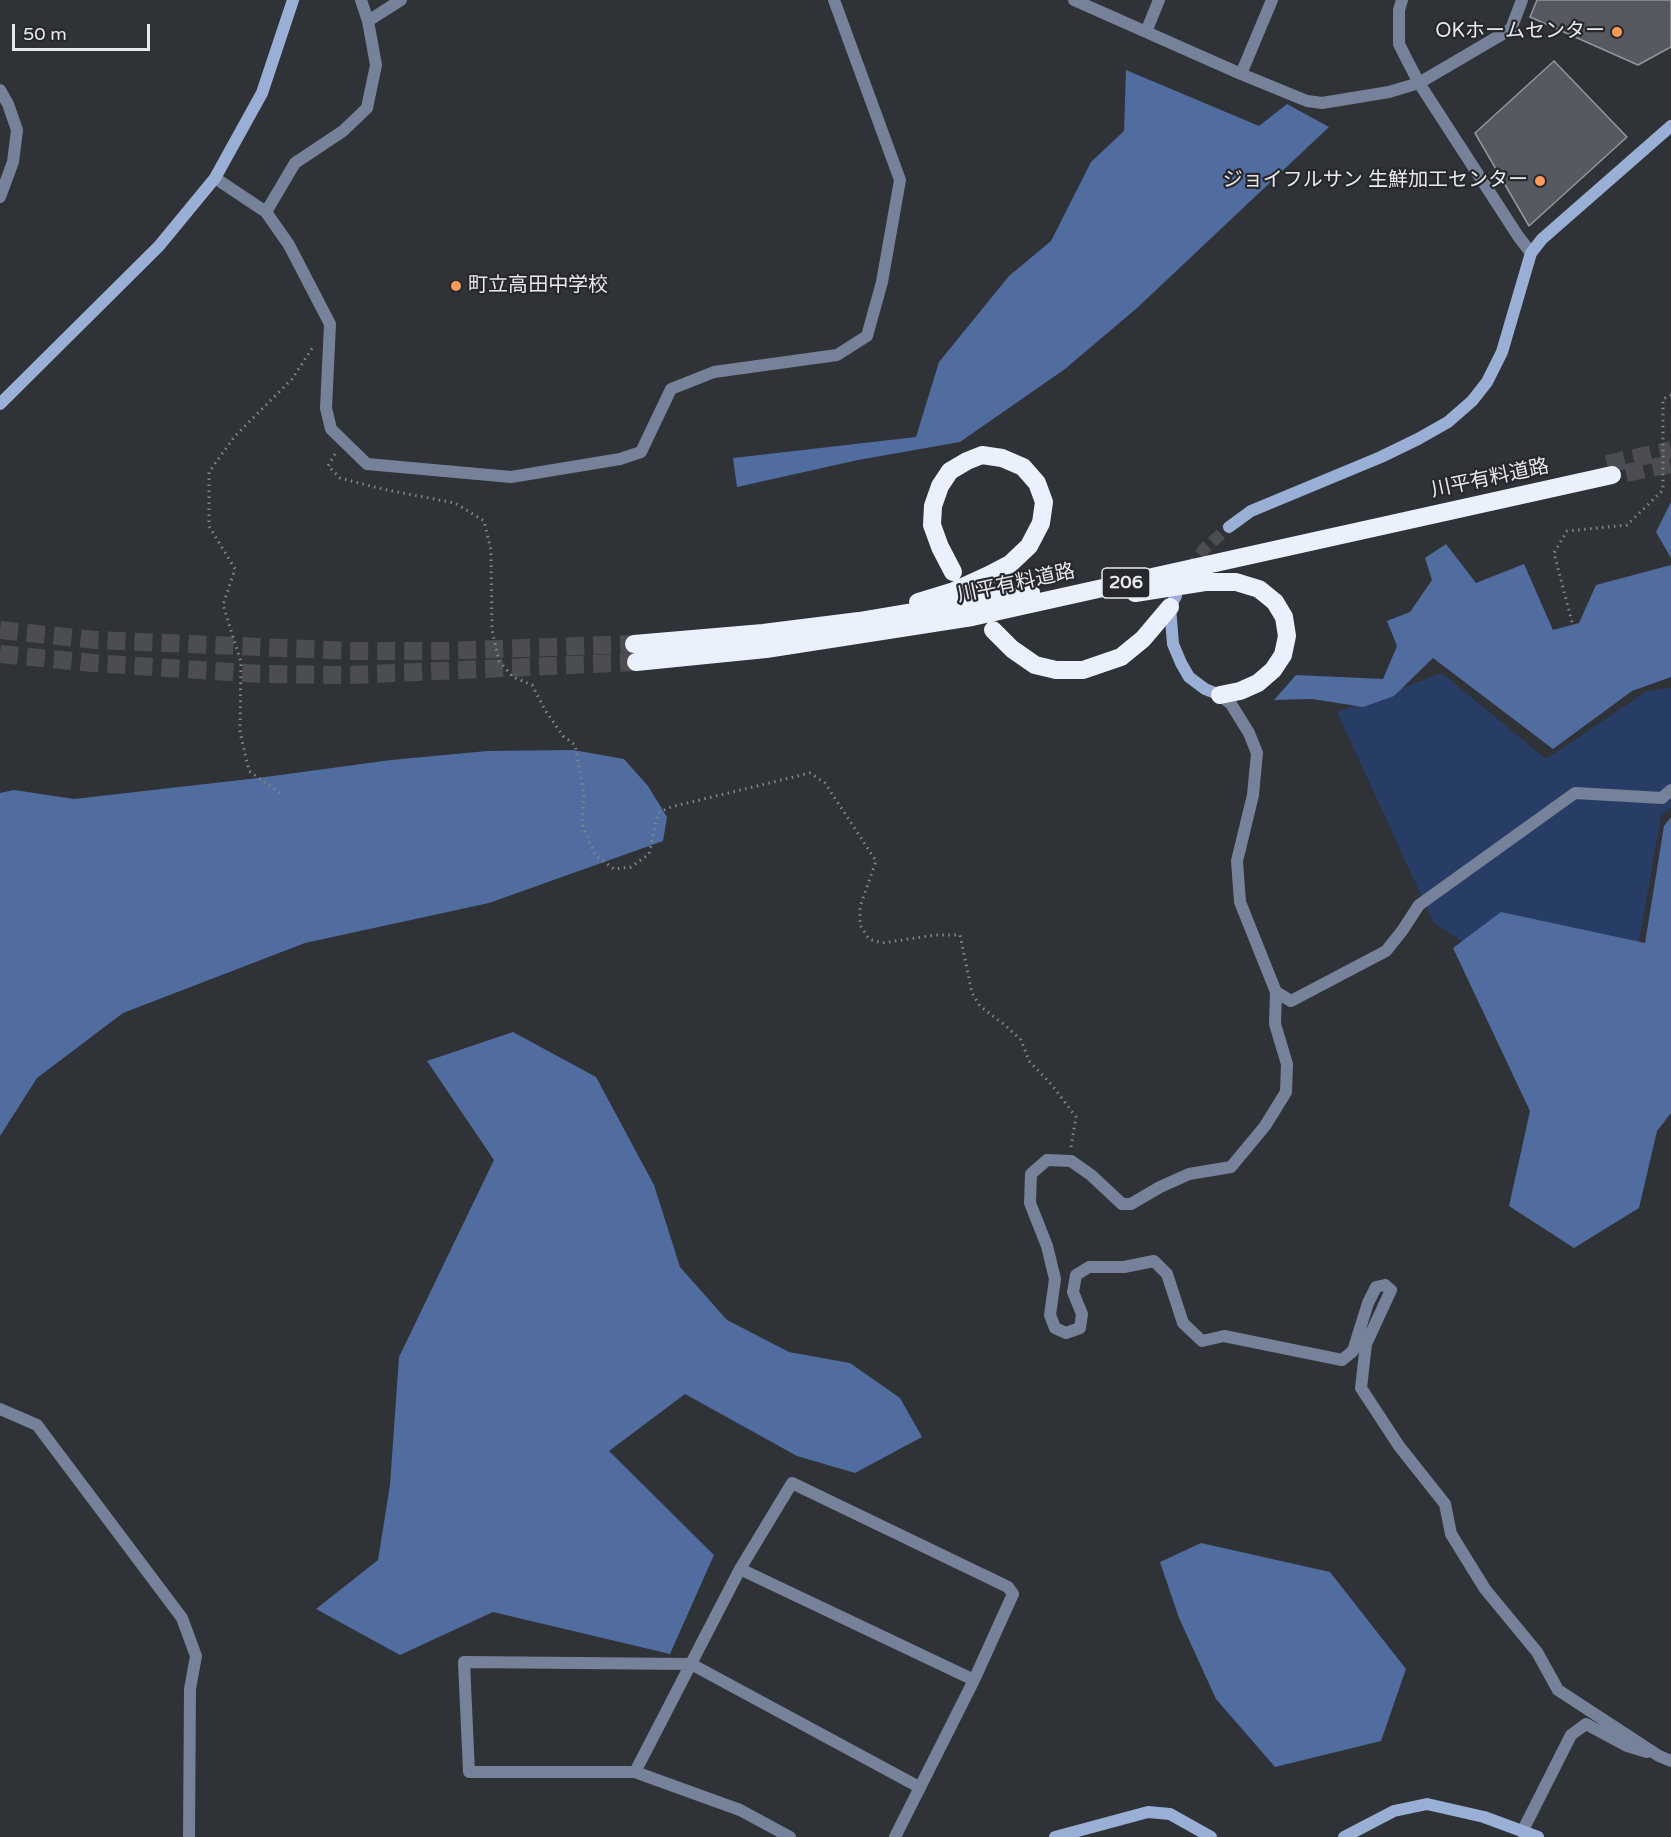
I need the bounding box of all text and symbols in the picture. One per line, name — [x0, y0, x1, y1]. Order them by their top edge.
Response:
scale bar — [15, 12, 153, 50]
place label: OKホームセンター — [1435, 20, 1605, 44]
text: 50 m — [23, 23, 67, 45]
marker: OKホームセンター — [1610, 25, 1624, 39]
place label: ジョイフルサン 生鮮加工センター — [1223, 169, 1528, 193]
marker: ジョイフルサン 生鮮加工センター — [1533, 174, 1547, 188]
place label: 町立高田中学校 — [468, 274, 608, 298]
marker: 町立高田中学校 — [449, 279, 463, 293]
street label: 川平有料道路 — [1429, 455, 1551, 503]
street label: 川平有料道路 — [955, 560, 1077, 608]
road number: 206 — [1102, 568, 1150, 598]

